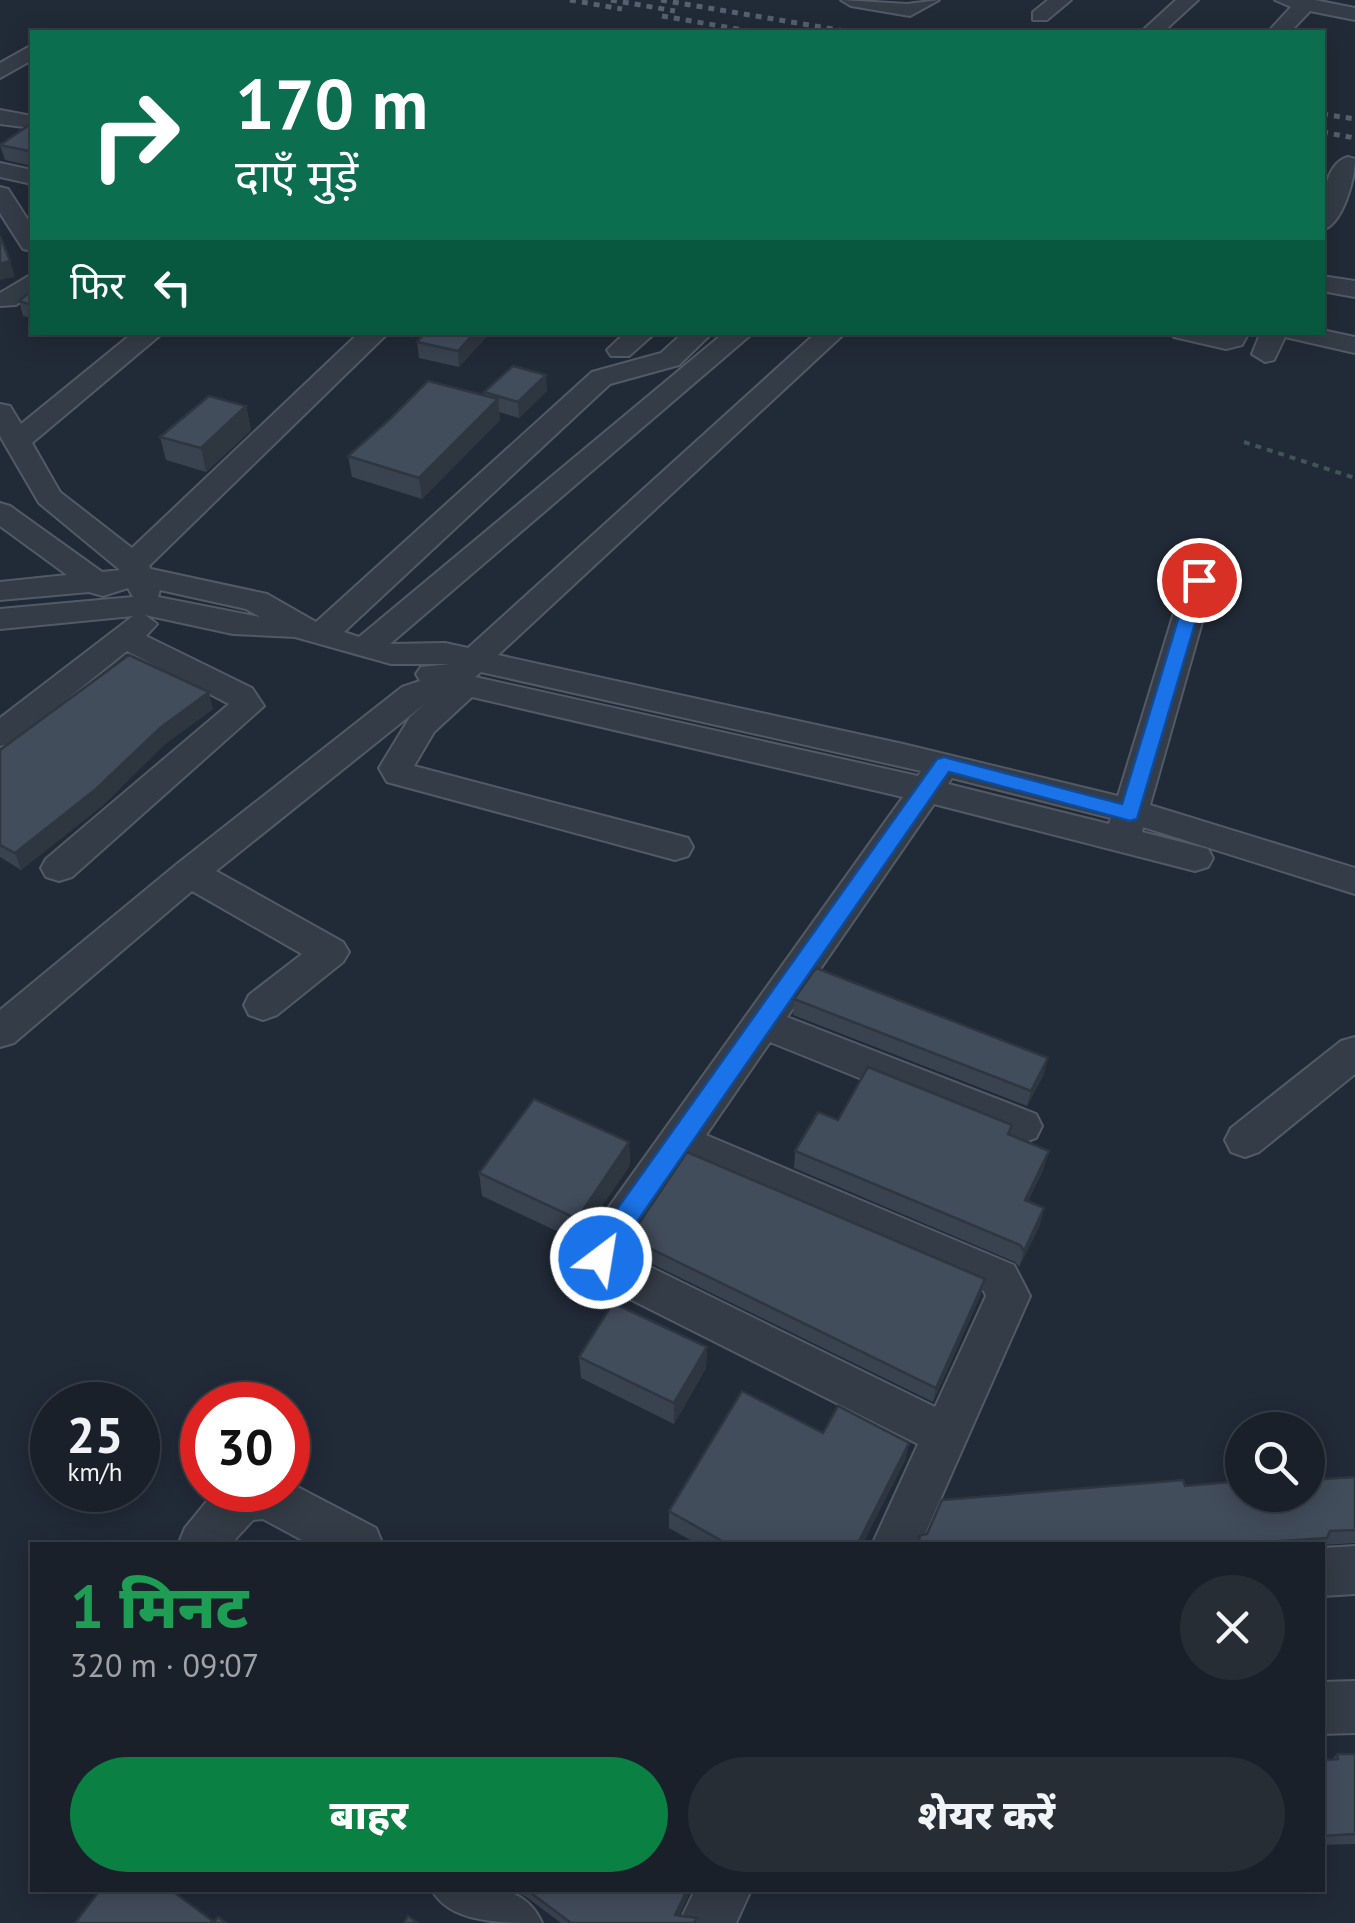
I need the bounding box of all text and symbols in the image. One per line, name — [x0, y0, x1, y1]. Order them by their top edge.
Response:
text: 170 m — [235, 58, 428, 148]
icon: right — [70, 70, 200, 200]
text: दाएँ मुड़ें — [235, 146, 358, 204]
text: फिर — [70, 260, 125, 309]
icon: left — [145, 260, 200, 315]
pin — [1157, 538, 1242, 623]
icon: arrive — [1172, 553, 1227, 608]
position arrow — [549, 1206, 653, 1310]
speed limit sign: 30 — [180, 1382, 310, 1512]
text: 25 — [67, 1402, 123, 1467]
map controls — [1225, 1412, 1325, 1512]
button: search — [1225, 1412, 1325, 1512]
text: km/h — [68, 1456, 122, 1488]
text: 1 मिनट — [70, 1567, 248, 1645]
button: close — [1180, 1575, 1285, 1680]
text: 320 m · 09:07 — [70, 1644, 259, 1686]
button: बाहर — [70, 1757, 668, 1872]
button: शेयर करें — [688, 1757, 1285, 1872]

